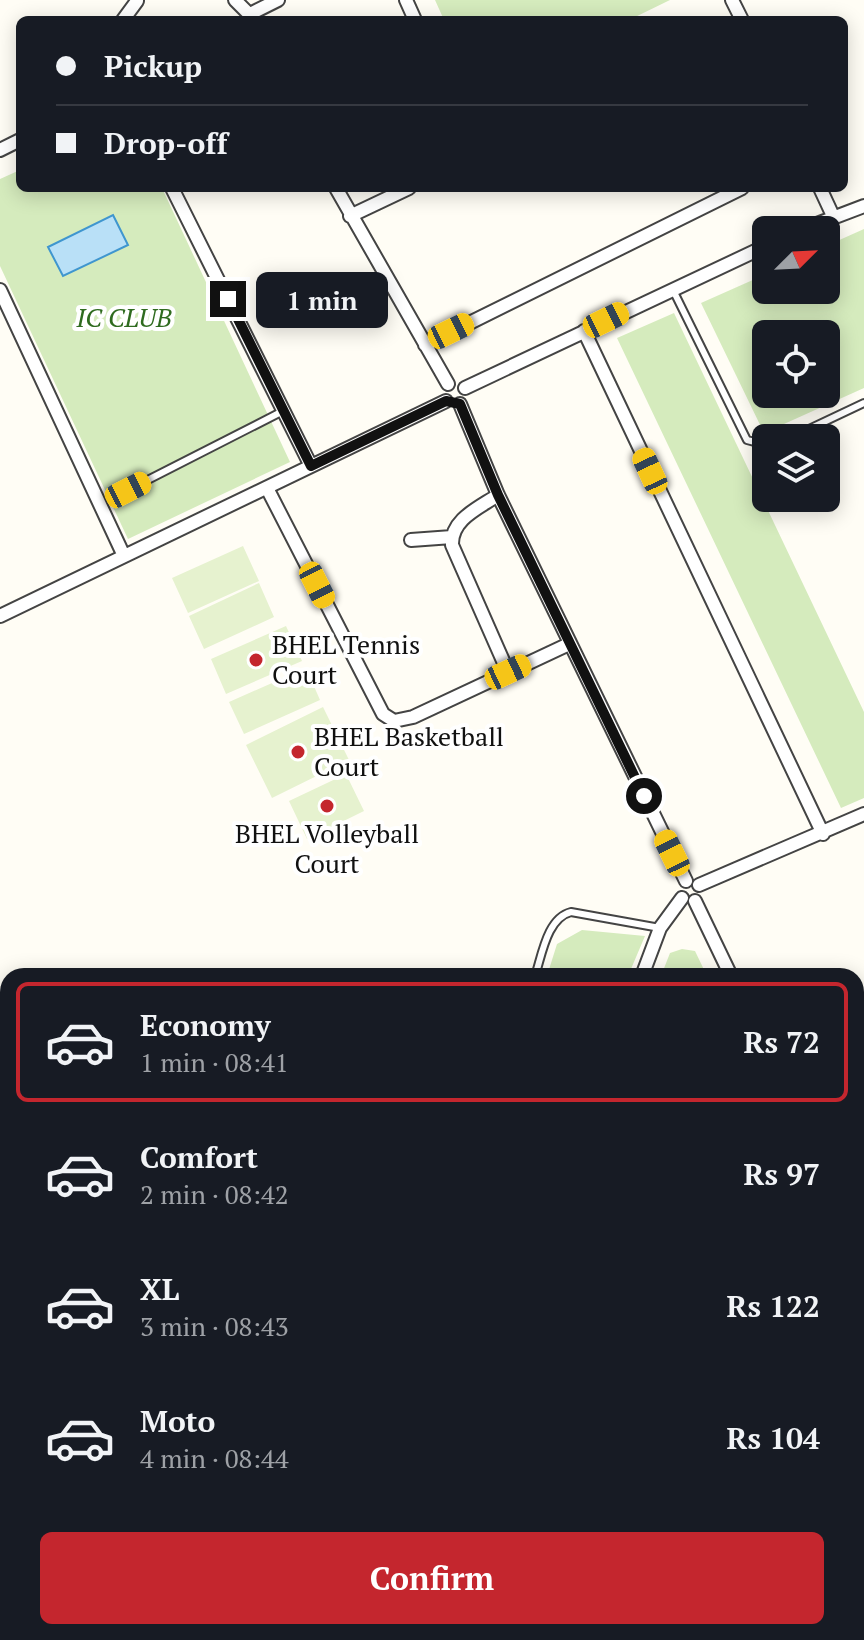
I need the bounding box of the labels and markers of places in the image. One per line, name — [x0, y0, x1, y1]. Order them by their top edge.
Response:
place label: BHEL Tennis Court — [272, 627, 420, 691]
marker: BHEL Tennis Court — [247, 651, 265, 669]
place label: BHEL Basketball Court — [314, 719, 504, 783]
marker: BHEL Basketball Court — [289, 743, 307, 761]
marker: BHEL Volleyball Court — [318, 797, 336, 815]
place label: BHEL Volleyball Court — [235, 816, 419, 880]

